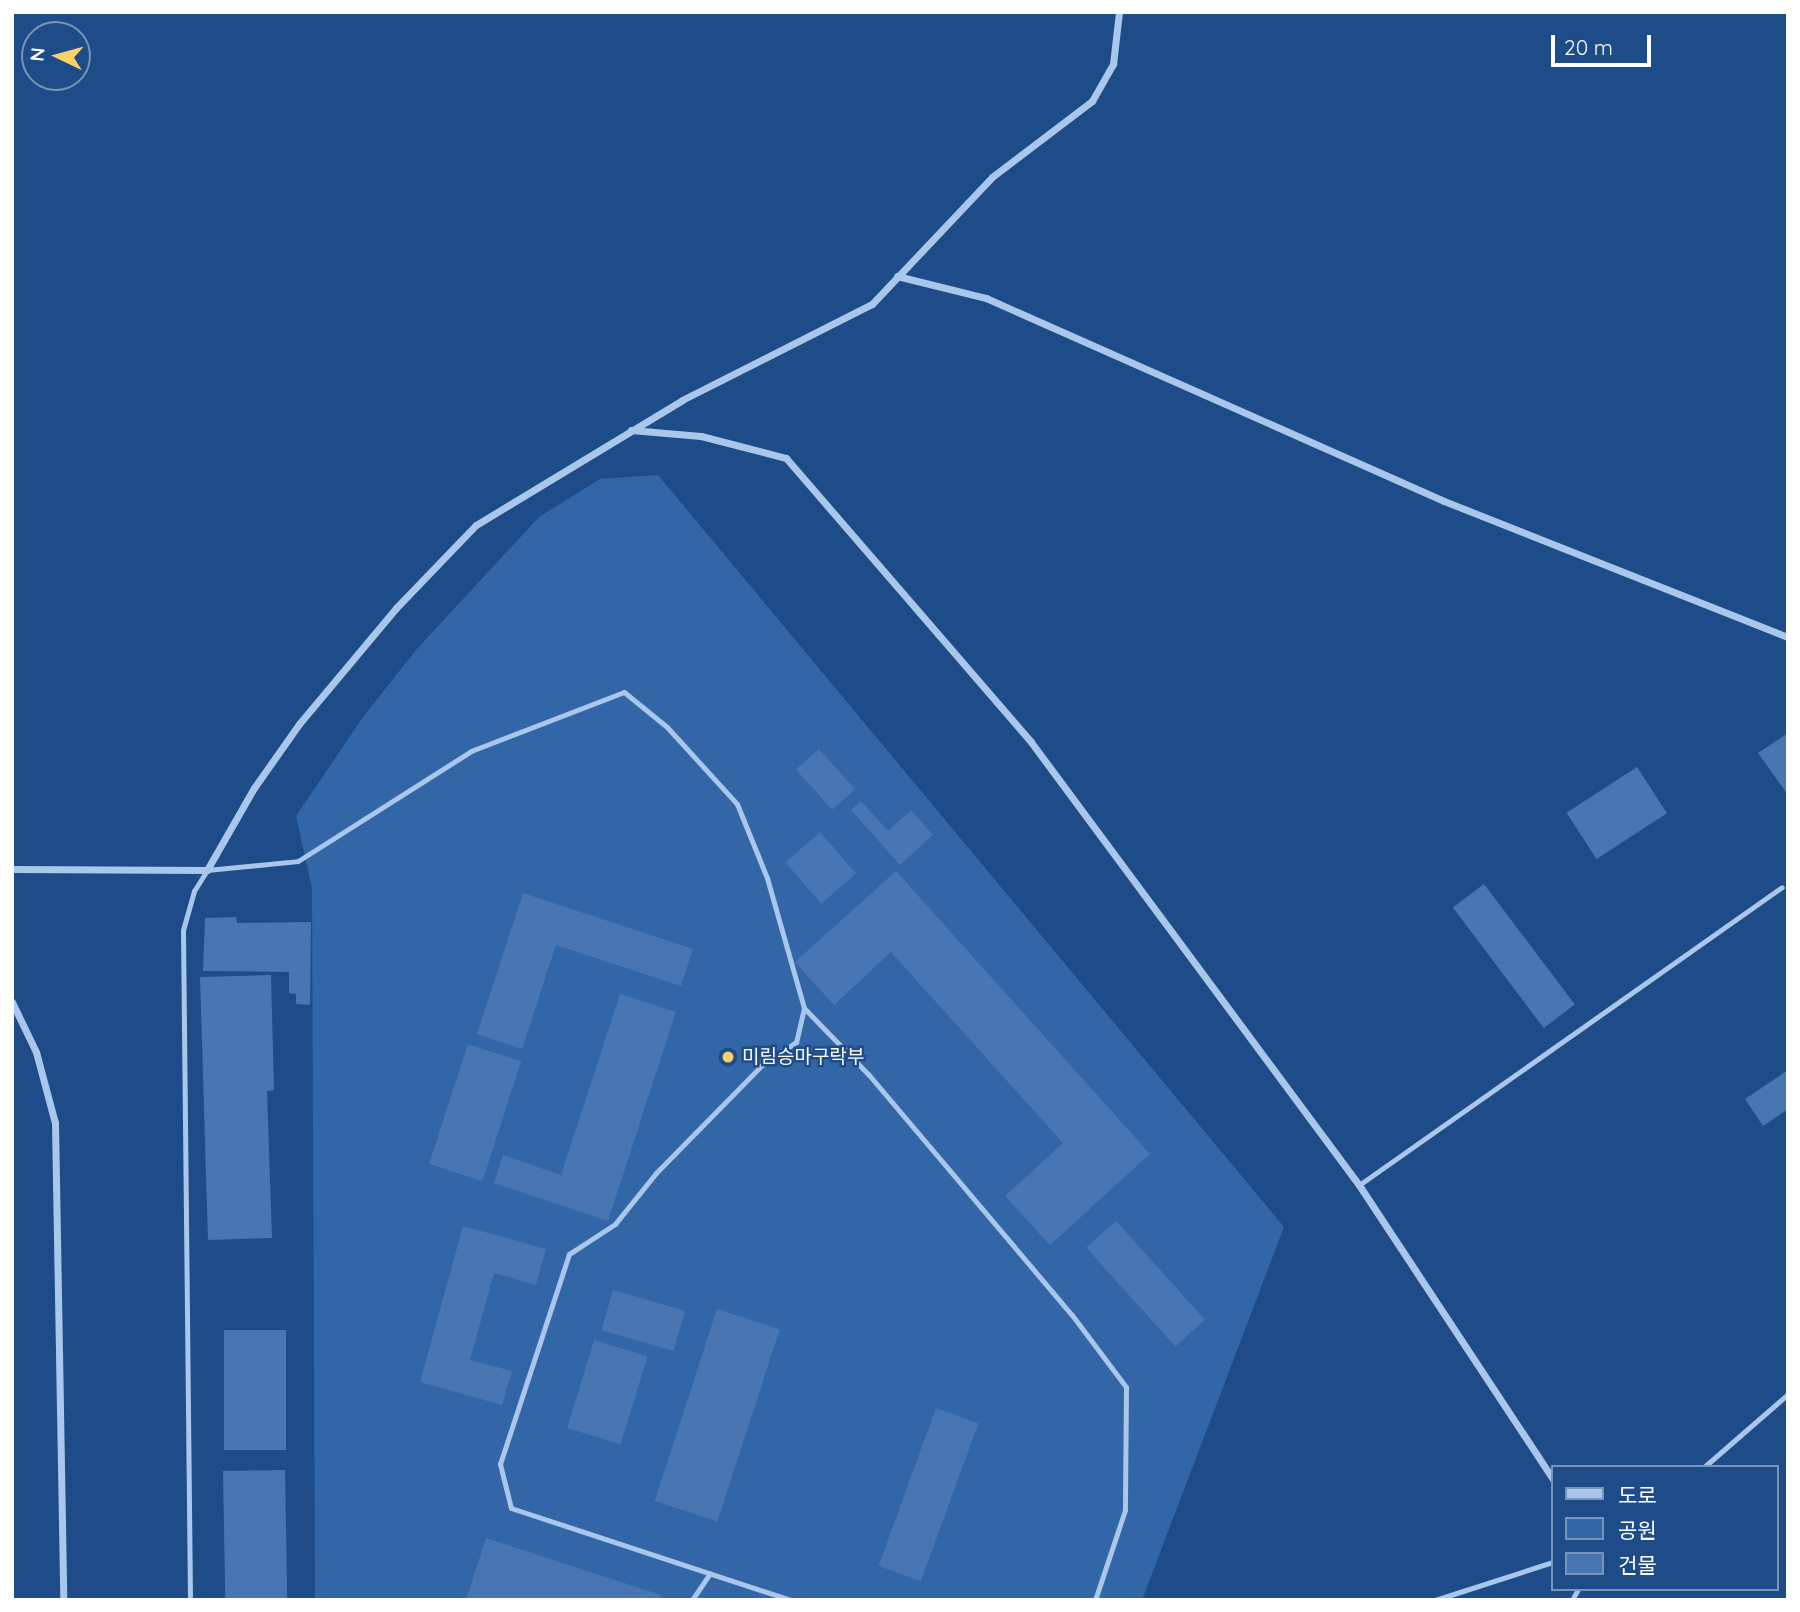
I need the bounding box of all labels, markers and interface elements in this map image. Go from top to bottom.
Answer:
north arrow [21,21,91,91]
scale bar [1555,21,1655,65]
text: 20 m [1564,34,1613,60]
text: N [25,46,50,62]
place label: 미림승마구락부 [742,1046,864,1068]
marker: 미림승마구락부 [720,1049,736,1065]
legend [1552,1465,1779,1591]
text: 도로 [1618,1482,1657,1508]
text: 공원 [1618,1517,1657,1543]
text: 건물 [1618,1552,1657,1578]

